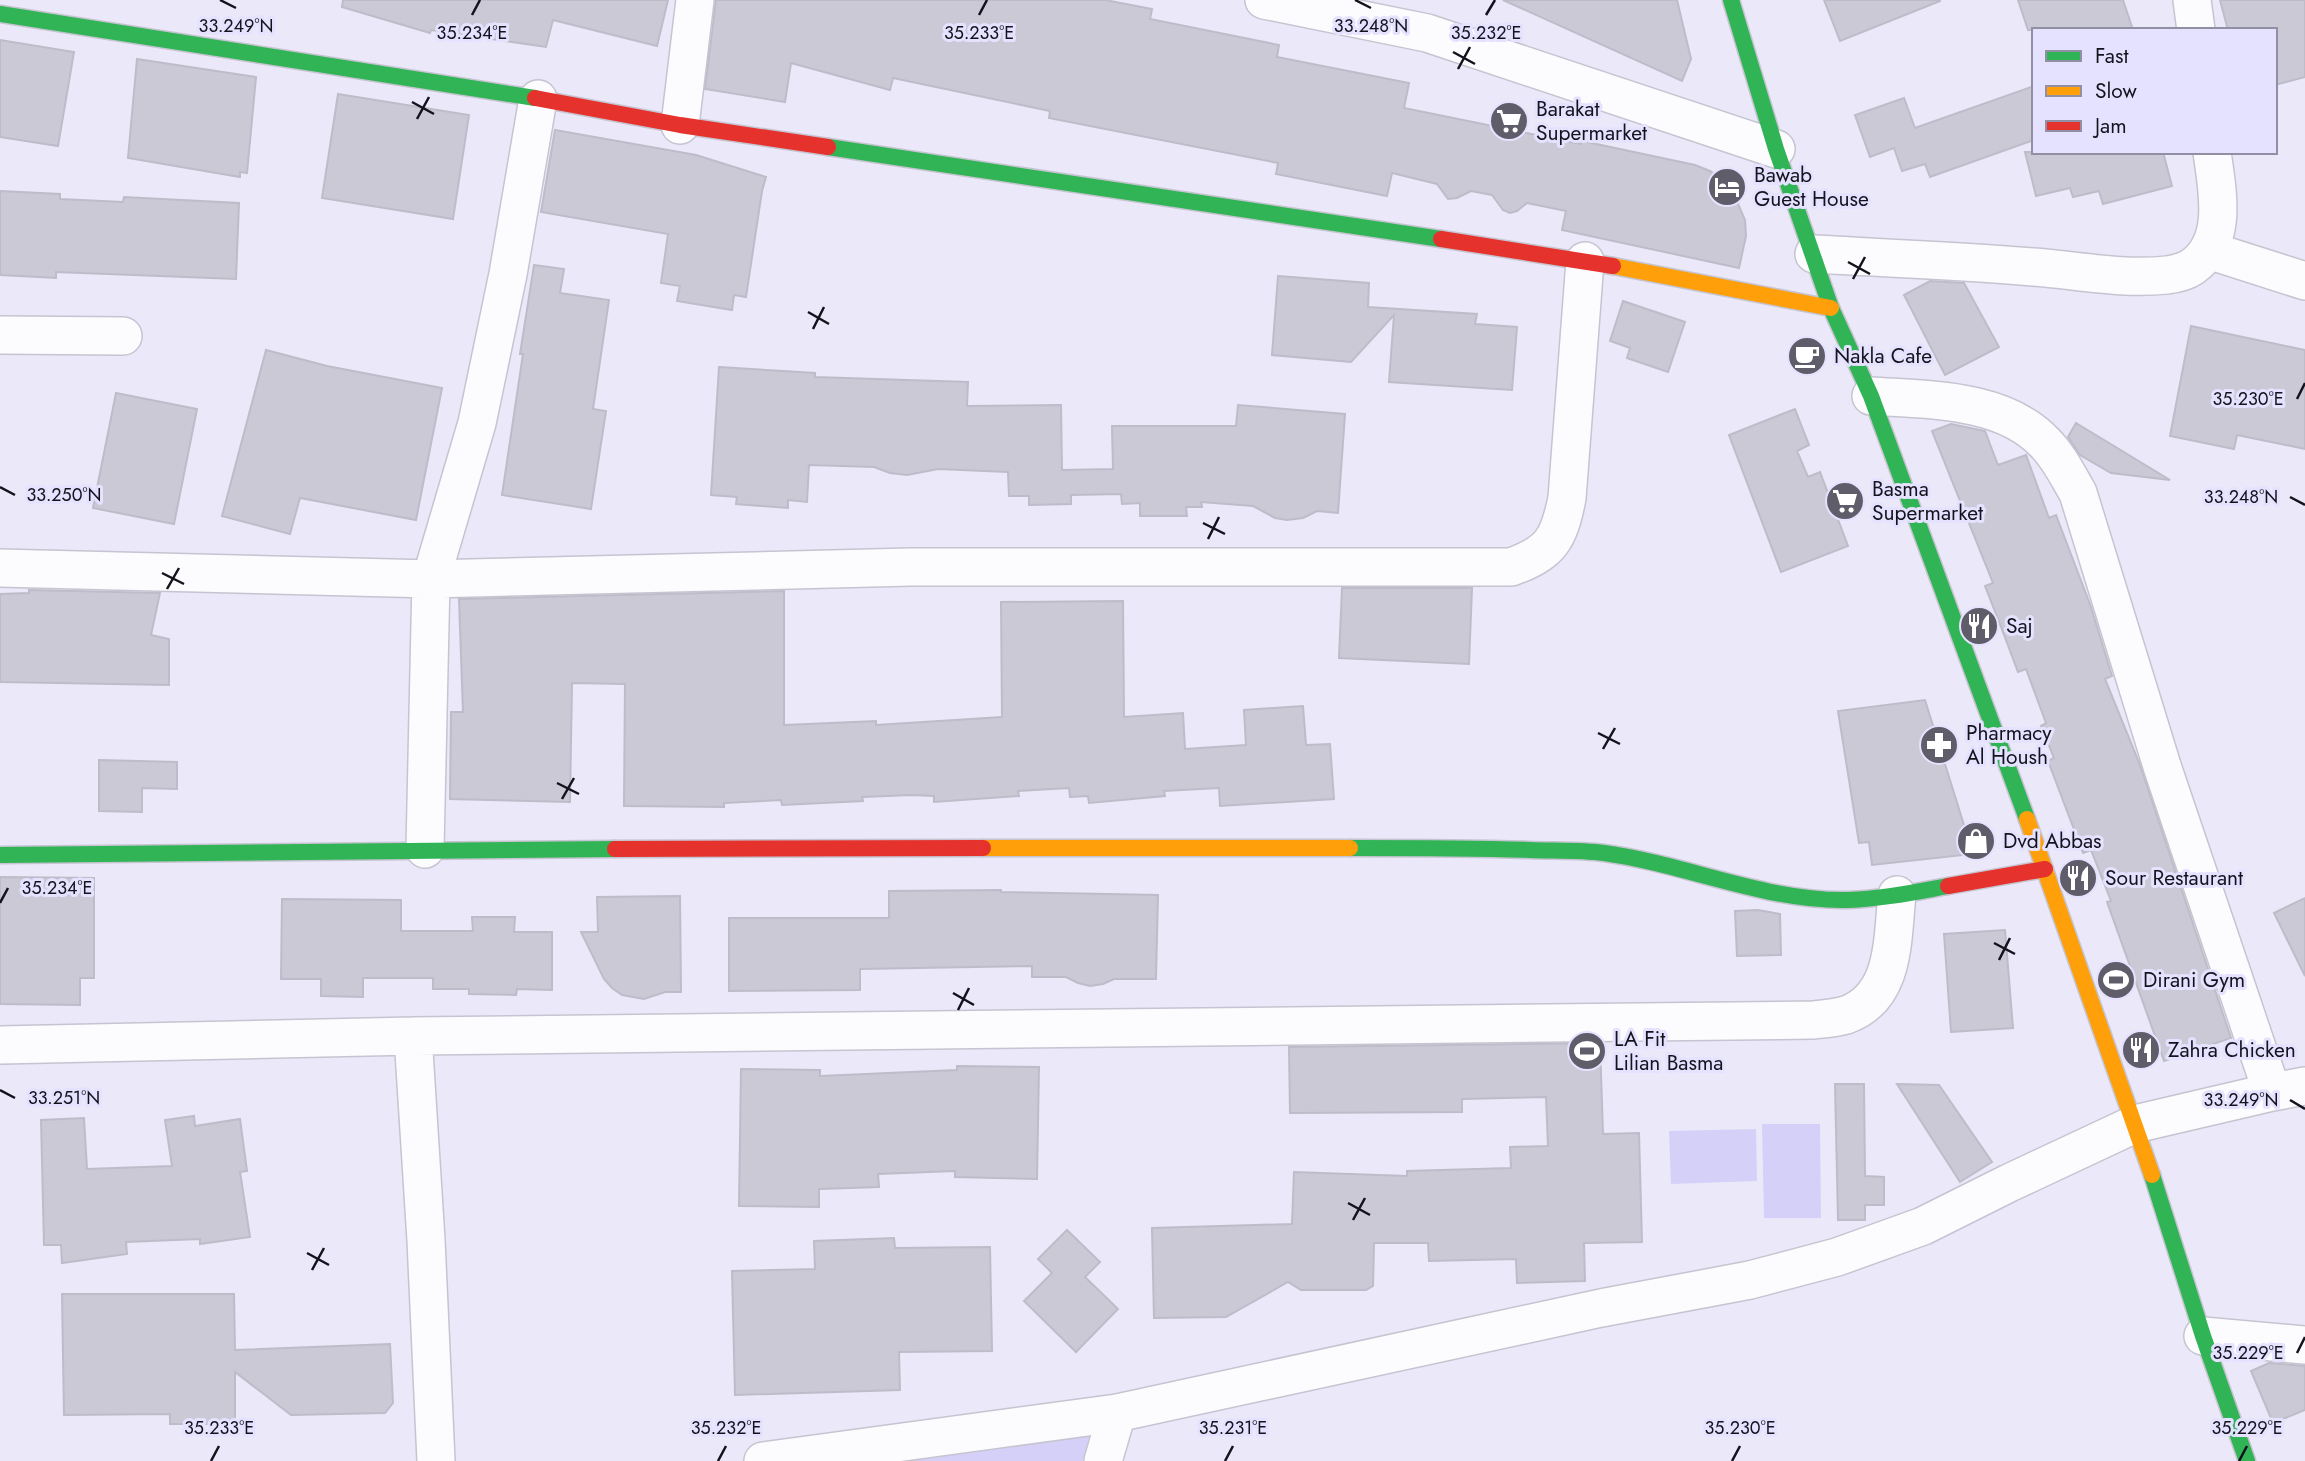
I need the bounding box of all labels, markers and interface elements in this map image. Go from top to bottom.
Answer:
text: 33.249°N [199,13,273,39]
text: 33.248°N [1334,13,1408,39]
text: 35.234°E [437,20,507,46]
text: 35.233°E [944,20,1014,46]
text: 35.232°E [1451,20,1521,46]
legend [2032,28,2277,154]
text: Fast [2095,41,2128,71]
text: Slow [2095,76,2137,106]
place label: Barakat Supermarket [1536,94,1647,148]
supermarket icon: Barakat Supermarket [1488,100,1530,142]
text: Jam [2092,111,2127,141]
place label: Bawab Guest House [1754,160,1869,214]
hotel icon: Bawab Guest House [1706,166,1748,208]
cafe icon: Nakla Cafe [1786,335,1828,377]
place label: Nakla Cafe [1834,341,1932,371]
text: 35.230°E [2212,386,2284,412]
place label: Basma Supermarket [1872,474,1983,528]
supermarket icon: Basma Supermarket [1824,480,1866,522]
text: 33.250°N [27,482,101,508]
text: 33.248°N [2204,484,2278,510]
restaurant icon: Saj [1958,605,2000,647]
place label: Saj [2006,611,2033,641]
place label: Pharmacy Al Housh [1966,718,2052,772]
pharmacy icon: Pharmacy Al Housh [1918,724,1960,766]
shop icon: Dvd Abbas [1955,820,1997,862]
place label: Dvd Abbas [2003,826,2101,856]
restaurant icon: Sour Restaurant [2057,857,2099,899]
place label: Sour Restaurant [2105,863,2243,893]
text: 35.234°E [22,875,92,901]
sports icon: Dirani Gym [2095,959,2137,1001]
place label: Dirani Gym [2143,965,2245,995]
place label: LA Fit Lilian Basma [1614,1024,1723,1078]
restaurant icon: Zahra Chicken [2120,1029,2162,1071]
sports icon: LA Fit Lilian Basma [1566,1030,1608,1072]
place label: Zahra Chicken [2168,1035,2296,1065]
text: 33.251°N [28,1085,100,1111]
text: 33.249°N [2204,1087,2278,1113]
text: 35.229°E [2212,1340,2284,1366]
text: 35.233°E [184,1415,254,1441]
text: 35.232°E [691,1415,761,1441]
text: 35.231°E [1199,1415,1267,1441]
text: 35.230°E [1704,1415,1776,1441]
text: 35.229°E [2211,1415,2283,1441]

